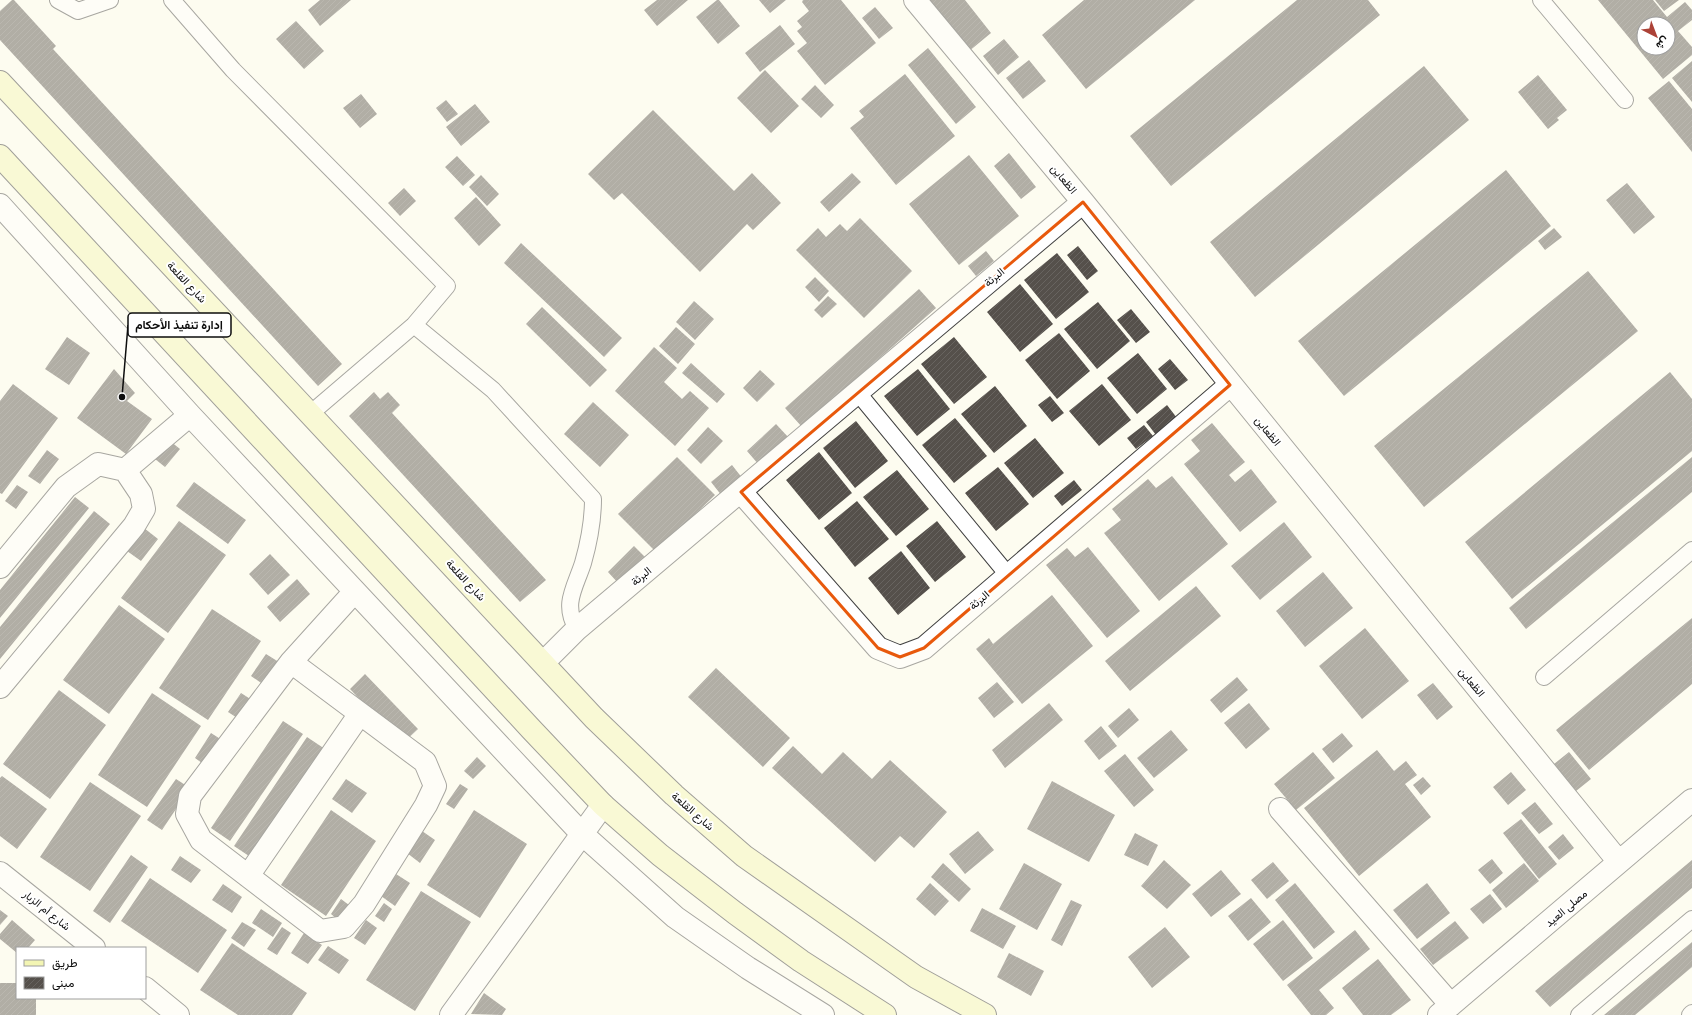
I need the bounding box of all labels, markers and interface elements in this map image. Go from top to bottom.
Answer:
north arrow [1636,16,1676,56]
text: ش [1651,32,1672,53]
street label: الظعاين [1045,161,1080,198]
street label: شارع القلعة [162,258,210,308]
street label: البرثة [981,264,1009,292]
callout: إدارة تنفيذ الأحكام [128,313,231,337]
text: إدارة تنفيذ الأحكام [135,317,223,335]
street label: الظعاين [1250,413,1284,451]
street label: شارع القلعة [441,556,489,606]
street label: البرثة [628,563,656,591]
street label: البرثة [966,587,994,615]
street label: الظعاين [1454,664,1488,702]
street label: شارع القلعة [667,789,717,836]
street label: شارع أم الزبار [18,886,74,936]
street label: مصلى العيد [1542,886,1592,932]
legend [16,947,146,999]
text: طريق [52,955,78,973]
text: مبنى [52,975,74,993]

